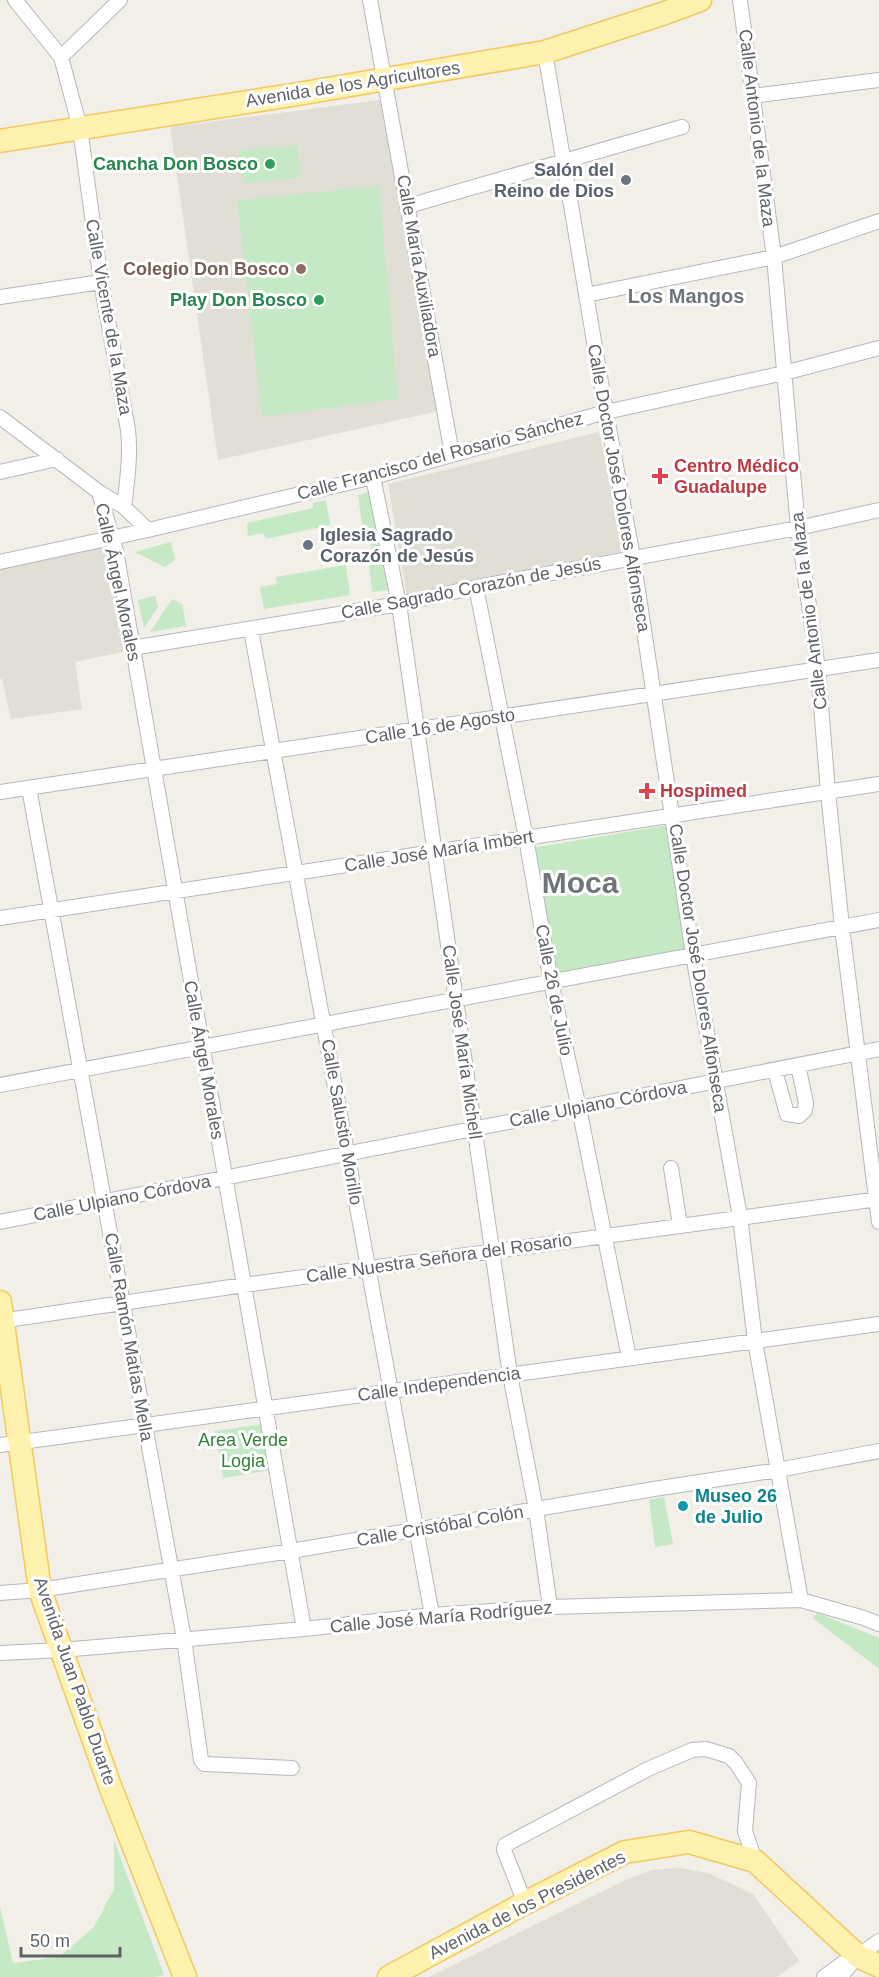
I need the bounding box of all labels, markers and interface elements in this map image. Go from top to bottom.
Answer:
street label: Calle Antonio de la Maza [735,28,779,229]
street label: Avenida de los Agricultores [244,57,462,111]
place label: Cancha Don Bosco [93,154,258,174]
marker: Cancha Don Bosco [263,157,277,171]
place label: Salón del Reino de Dios [494,160,614,201]
street label: Calle María Auxiliadora [393,173,445,360]
marker: Salón del Reino de Dios [619,173,633,187]
street label: Calle Vicente de la Maza [82,217,136,418]
place label: Colegio Don Bosco [123,259,289,279]
marker: Colegio Don Bosco [294,262,308,276]
district label: Los Mangos [628,285,744,307]
place label: Play Don Bosco [170,290,307,310]
marker: Play Don Bosco [312,293,326,307]
street label: Calle Doctor José Dolores Alfonseca [584,342,654,635]
street label: Calle Francisco del Rosario Sánchez [295,408,585,504]
place label: Centro Médico Guadalupe [674,456,799,497]
marker: Centro Médico Guadalupe [651,467,669,485]
street label: Calle Ángel Morales [91,501,145,663]
street label: Calle Antonio de la Maza [787,510,831,711]
place label: Iglesia Sagrado Corazón de Jesús [320,525,474,566]
marker: Iglesia Sagrado Corazón de Jesús [301,538,315,552]
street label: Calle Sagrado Corazón de Jesús [339,553,603,623]
street label: Calle 16 de Agosto [364,704,516,748]
place label: Hospimed [660,781,747,801]
marker: Hospimed [638,782,656,800]
street label: Calle Doctor José Dolores Alfonseca [665,822,731,1115]
street label: Calle José María Imbert [343,826,535,876]
district label: Moca [542,866,619,899]
street label: Calle 26 de Julio [531,923,577,1057]
street label: Calle José María Michell [438,944,486,1140]
street label: Calle Ángel Morales [180,979,228,1141]
street label: Calle Salustio Morillo [318,1038,366,1206]
street label: Calle Ulpiano Córdova [508,1077,689,1131]
street label: Calle Ulpiano Córdova [32,1171,213,1225]
street label: Calle Nuestra Señora del Rosario [305,1229,573,1287]
street label: Calle Ramón Matías Mella [101,1231,157,1444]
street label: Calle Independencia [356,1363,523,1405]
park label: Area Verde Logia [198,1430,288,1471]
place label: Museo 26 de Julio [695,1486,777,1527]
marker: Museo 26 de Julio [676,1499,690,1513]
street label: Calle Cristóbal Colón [355,1501,525,1551]
street label: Avenida Juan Pablo Duarte [30,1574,120,1788]
street label: Calle José María Rodríguez [329,1597,553,1637]
street label: Avenida de los Presidentes [425,1847,629,1963]
scale bar [21,1920,120,1958]
text: 50 m [30,1931,70,1951]

